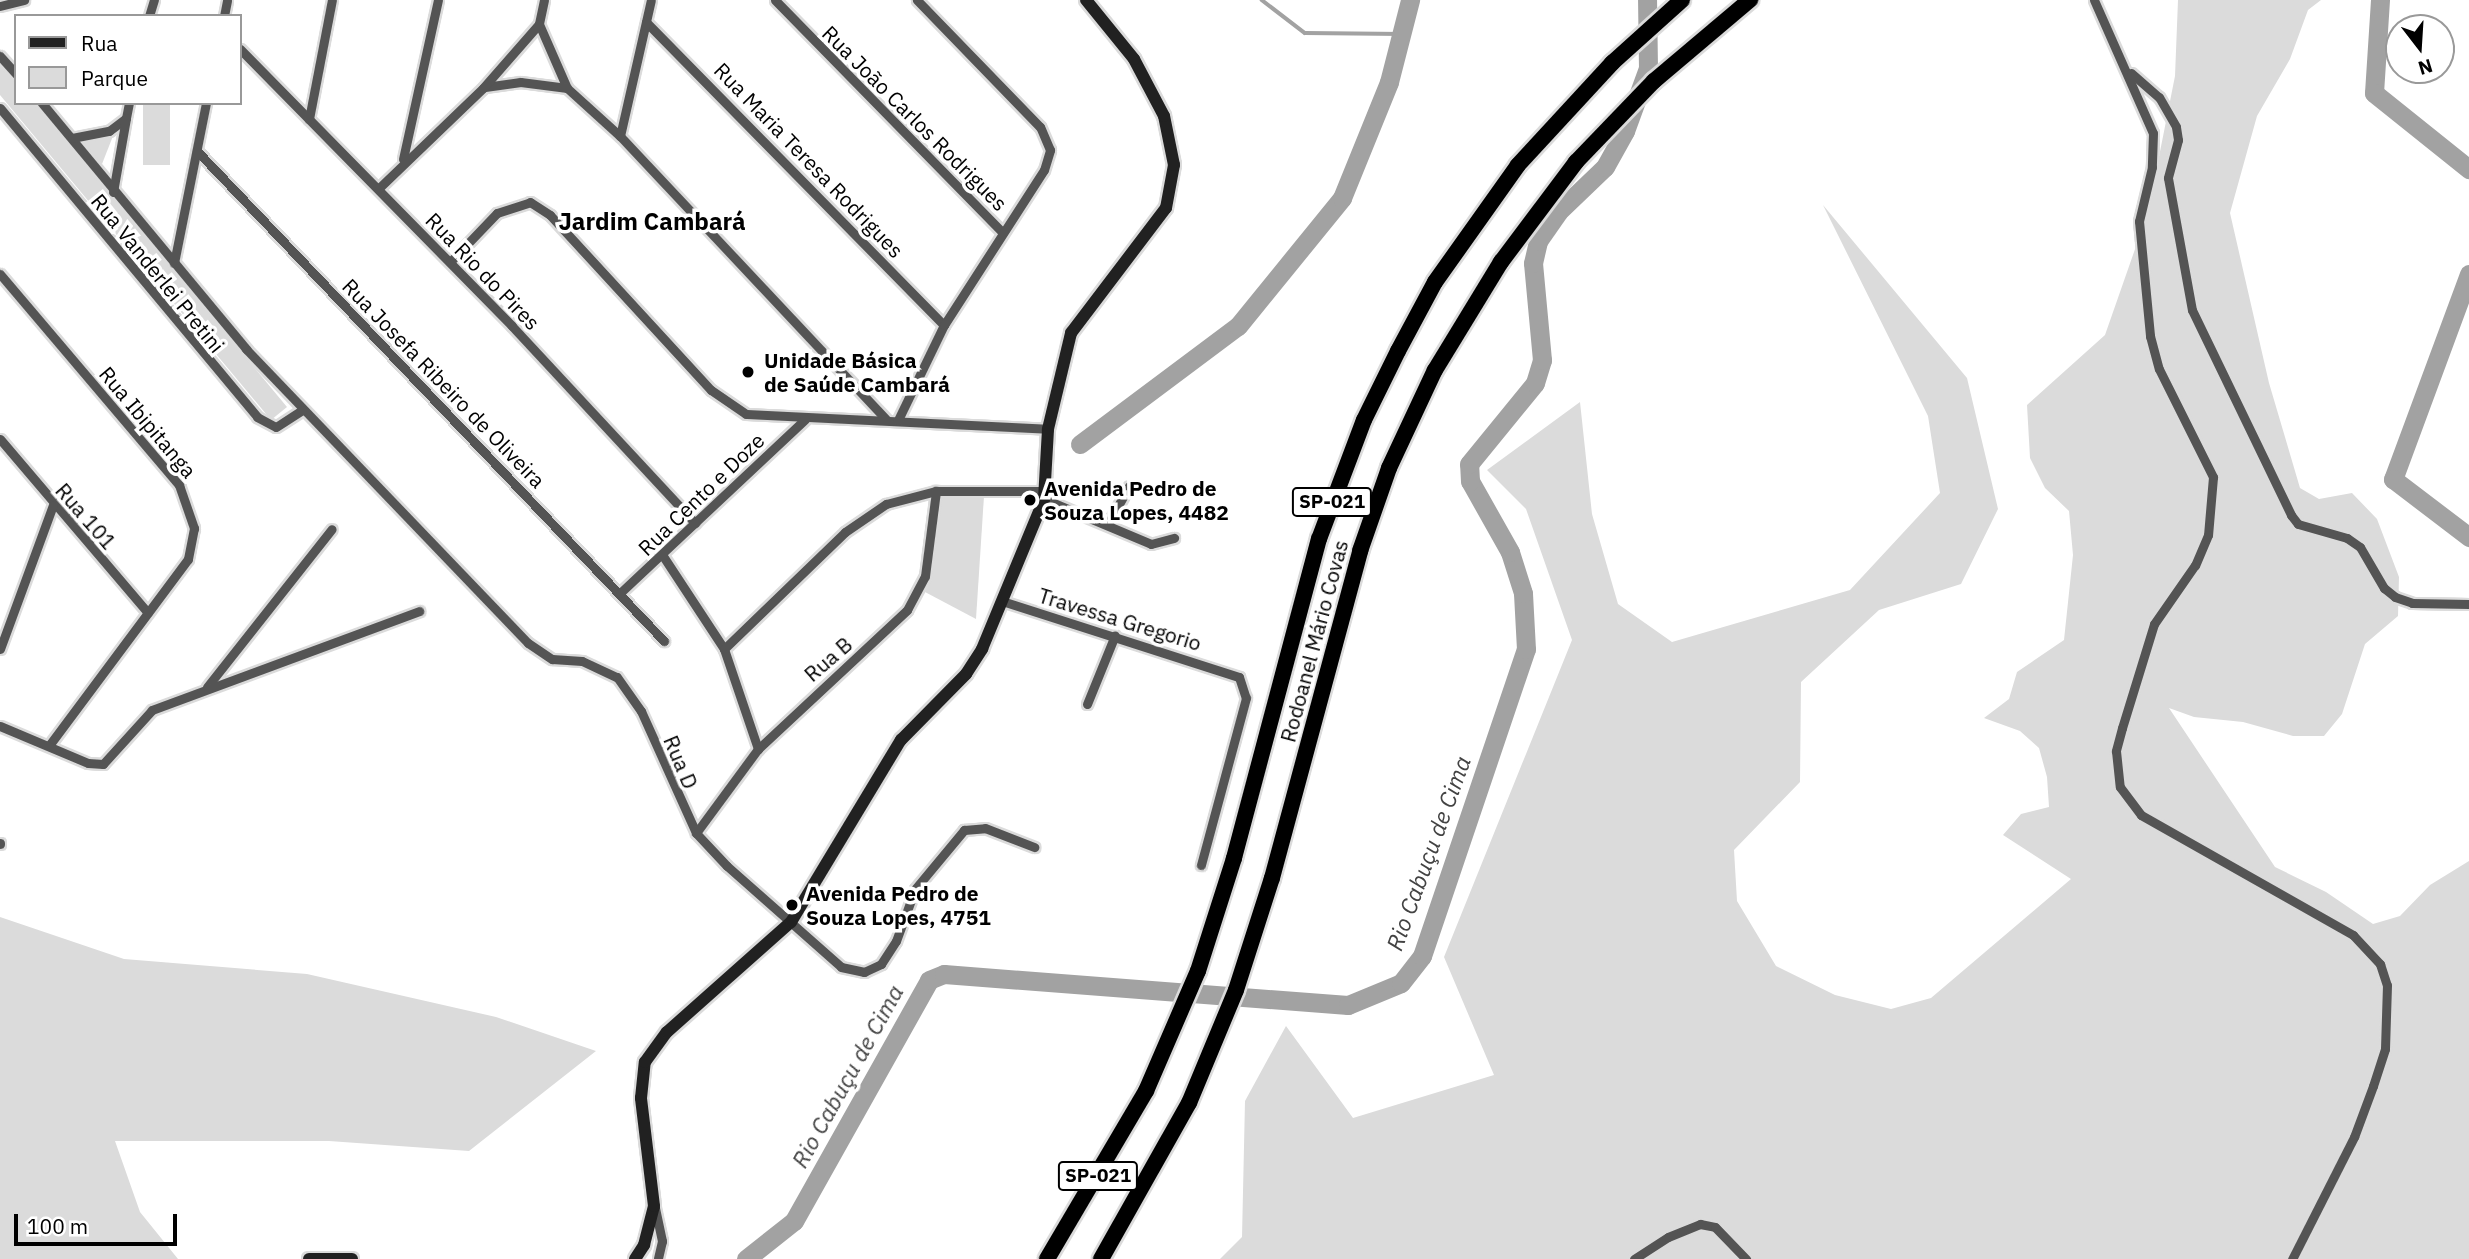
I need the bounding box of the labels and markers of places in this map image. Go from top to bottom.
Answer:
place label: Unidade Básica de Saúde Cambará [764,347,950,397]
marker: Unidade Básica de Saúde Cambará [738,362,758,382]
place label: Avenida Pedro de Souza Lopes, 4482 [1044,475,1229,525]
marker: Avenida Pedro de Souza Lopes, 4482 [1022,492,1038,508]
place label: Avenida Pedro de Souza Lopes, 4751 [806,880,991,930]
marker: Avenida Pedro de Souza Lopes, 4751 [784,897,800,913]

